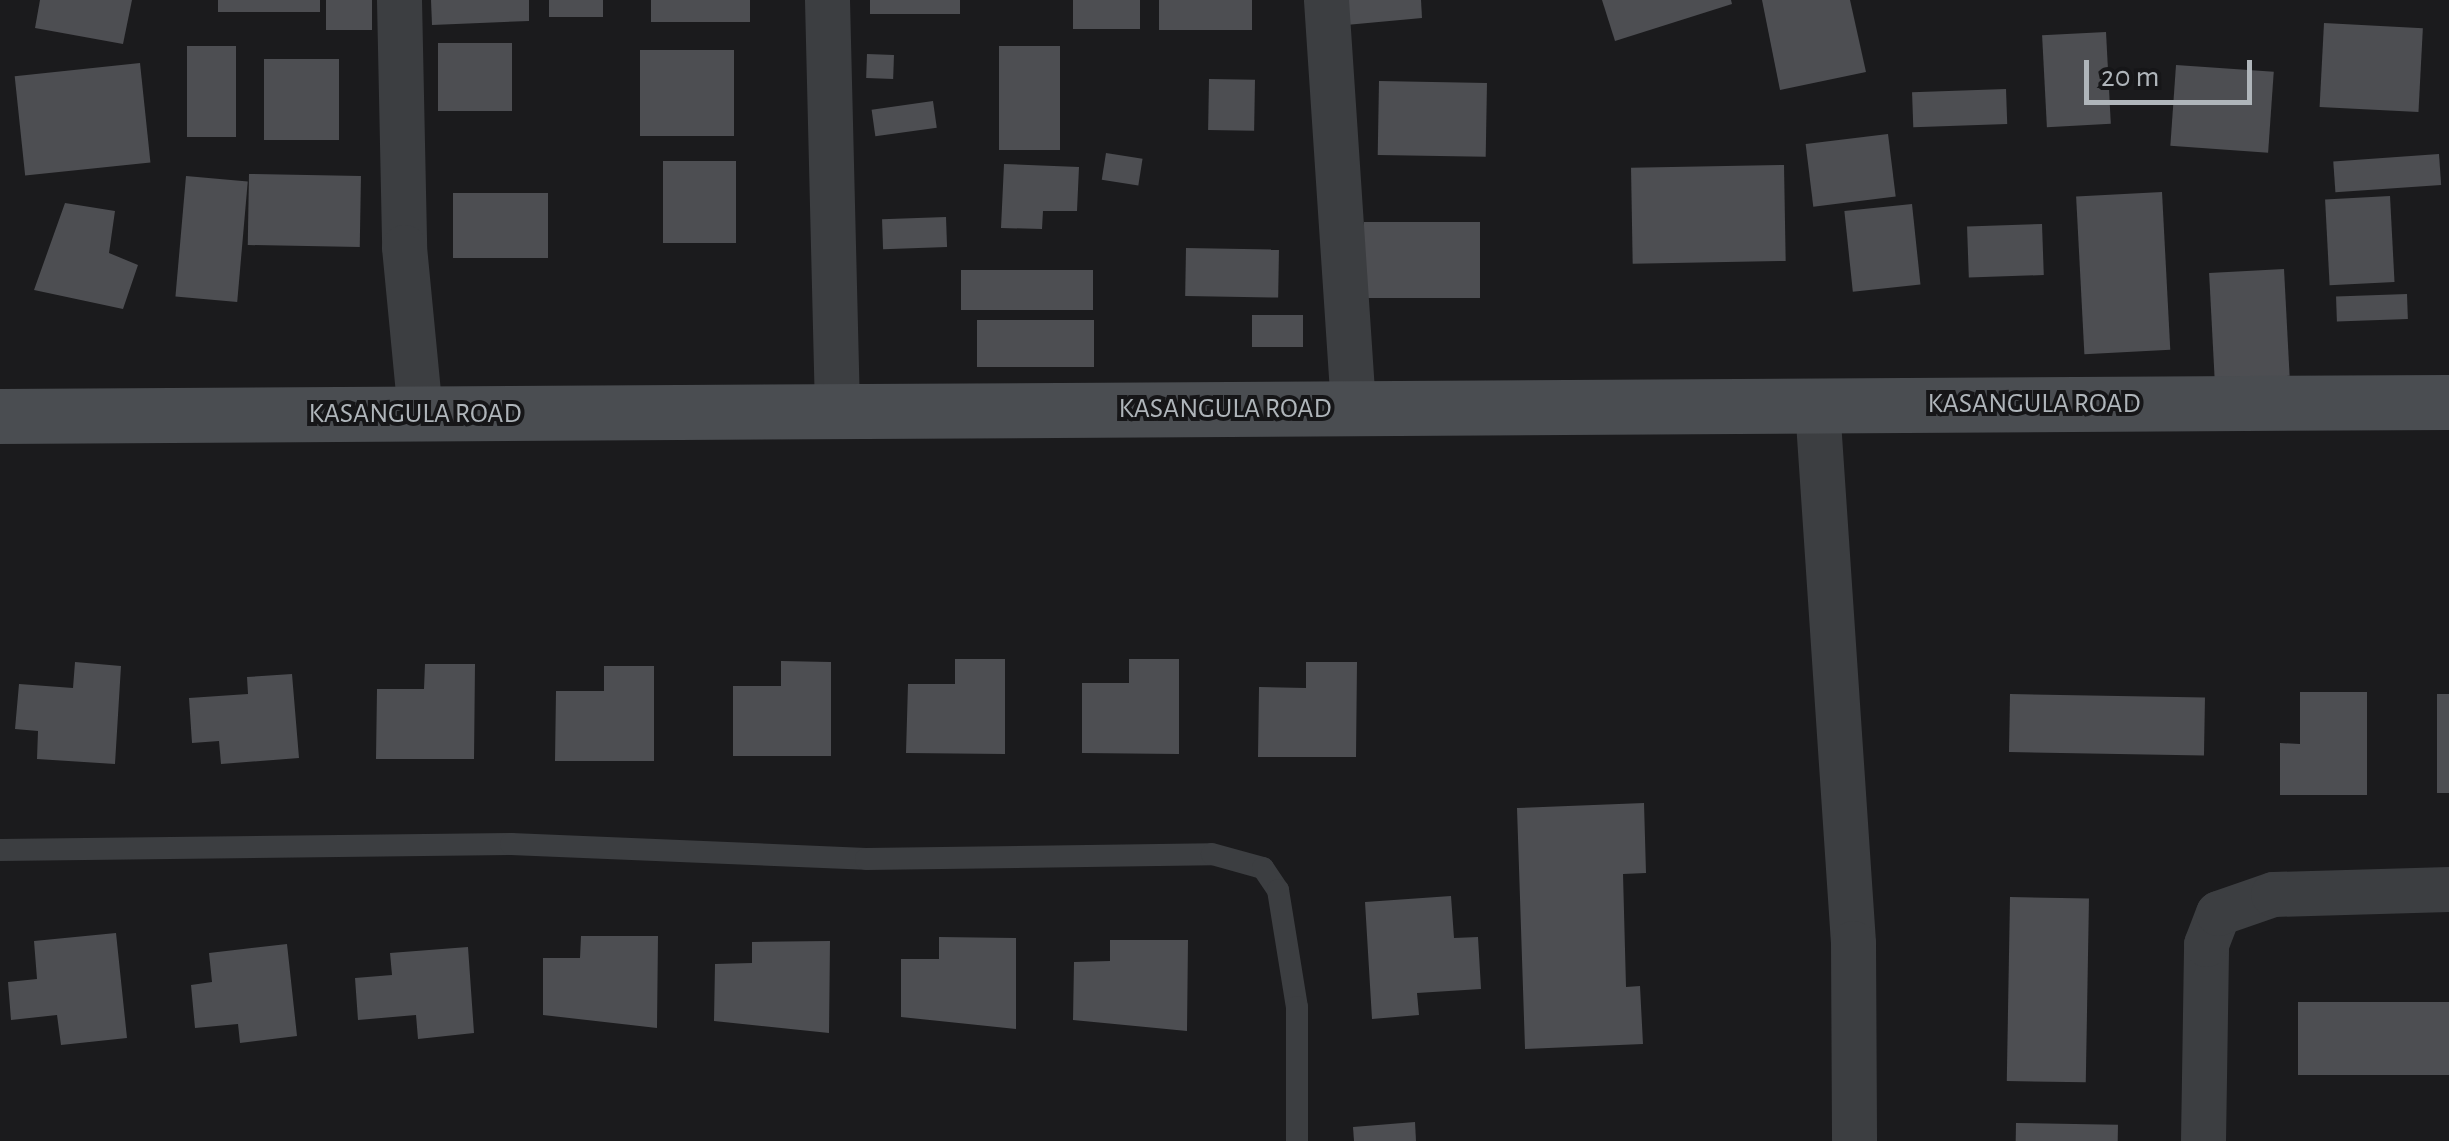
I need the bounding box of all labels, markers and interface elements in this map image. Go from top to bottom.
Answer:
scale bar [2089,40,2256,102]
text: 20 m [2101,62,2159,92]
street label: KASANGULA ROAD [1927,387,2141,421]
street label: KASANGULA ROAD [1118,392,1332,426]
street label: KASANGULA ROAD [308,397,522,431]

